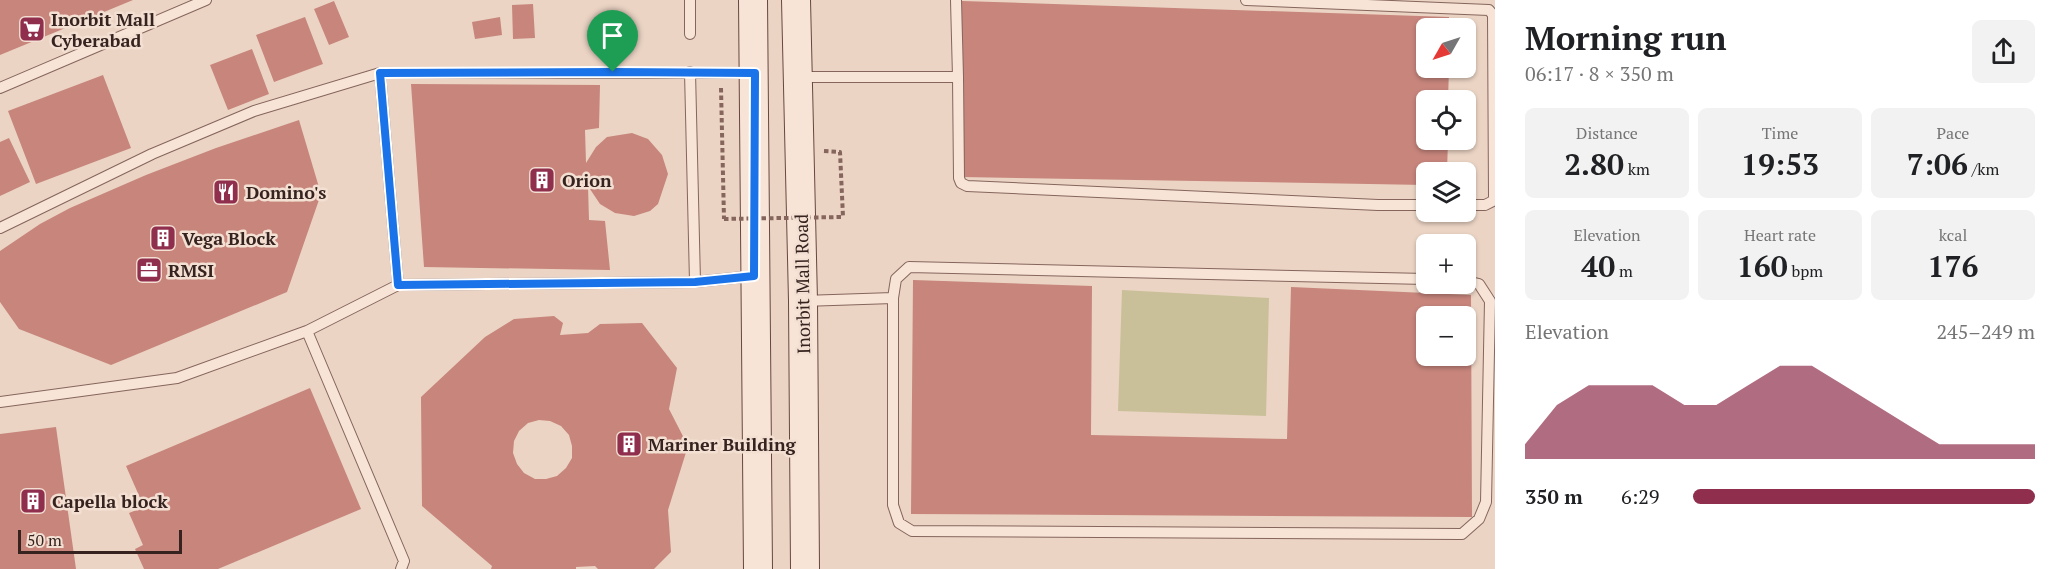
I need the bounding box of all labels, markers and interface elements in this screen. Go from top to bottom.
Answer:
place label: Inorbit Mall Cyberabad [51,7,155,52]
pin [587,10,638,72]
supermarket icon: Inorbit Mall Cyberabad [17,14,47,44]
text: Morning run [1525,16,1727,59]
north arrow [1416,18,1476,78]
map controls [1416,18,1476,366]
icon: arrive [596,19,629,52]
button: share [1972,20,2035,83]
text: 06:17 · 8 × 350 m [1525,60,1674,87]
button: locate [1416,90,1476,150]
text: Distance [1576,122,1638,144]
text: Time [1762,122,1798,144]
text: Pace [1937,122,1969,144]
text: 2.80 [1564,144,1624,184]
text: 19:53 [1741,144,1819,184]
text: 7:06 [1907,144,1968,184]
text: km [1624,158,1650,180]
text: /km [1968,158,1999,180]
button: layers [1416,162,1476,222]
building icon: Orion [527,165,557,195]
place label: Orion [562,168,612,192]
restaurant icon: Domino's [211,177,241,207]
place label: Domino's [246,180,326,204]
street label: Inorbit Mall Road [789,214,815,354]
building icon: Vega Block [148,223,178,253]
text: Elevation [1573,224,1641,246]
text: Heart rate [1744,224,1816,246]
text: kcal [1939,224,1967,246]
place label: Vega Block [182,226,276,250]
button: + [1416,234,1476,294]
text: 40 [1581,246,1615,286]
text: 160 [1737,246,1788,286]
text: 176 [1928,246,1978,286]
office icon: RMSI [134,255,164,285]
place label: RMSI [168,258,214,282]
text: m [1615,260,1633,282]
text: bpm [1788,260,1823,282]
button: − [1416,306,1476,366]
text: Elevation [1525,318,1609,345]
text: 245–249 m [1936,318,2035,345]
building icon: Mariner Building [614,429,644,459]
place label: Mariner Building [648,432,797,456]
text: 350 m [1525,483,1583,510]
text: 6:29 [1621,483,1660,510]
building icon: Capella block [18,486,48,516]
place label: Capella block [52,489,168,513]
scale bar [18,527,182,554]
text: 50 m [27,529,62,551]

